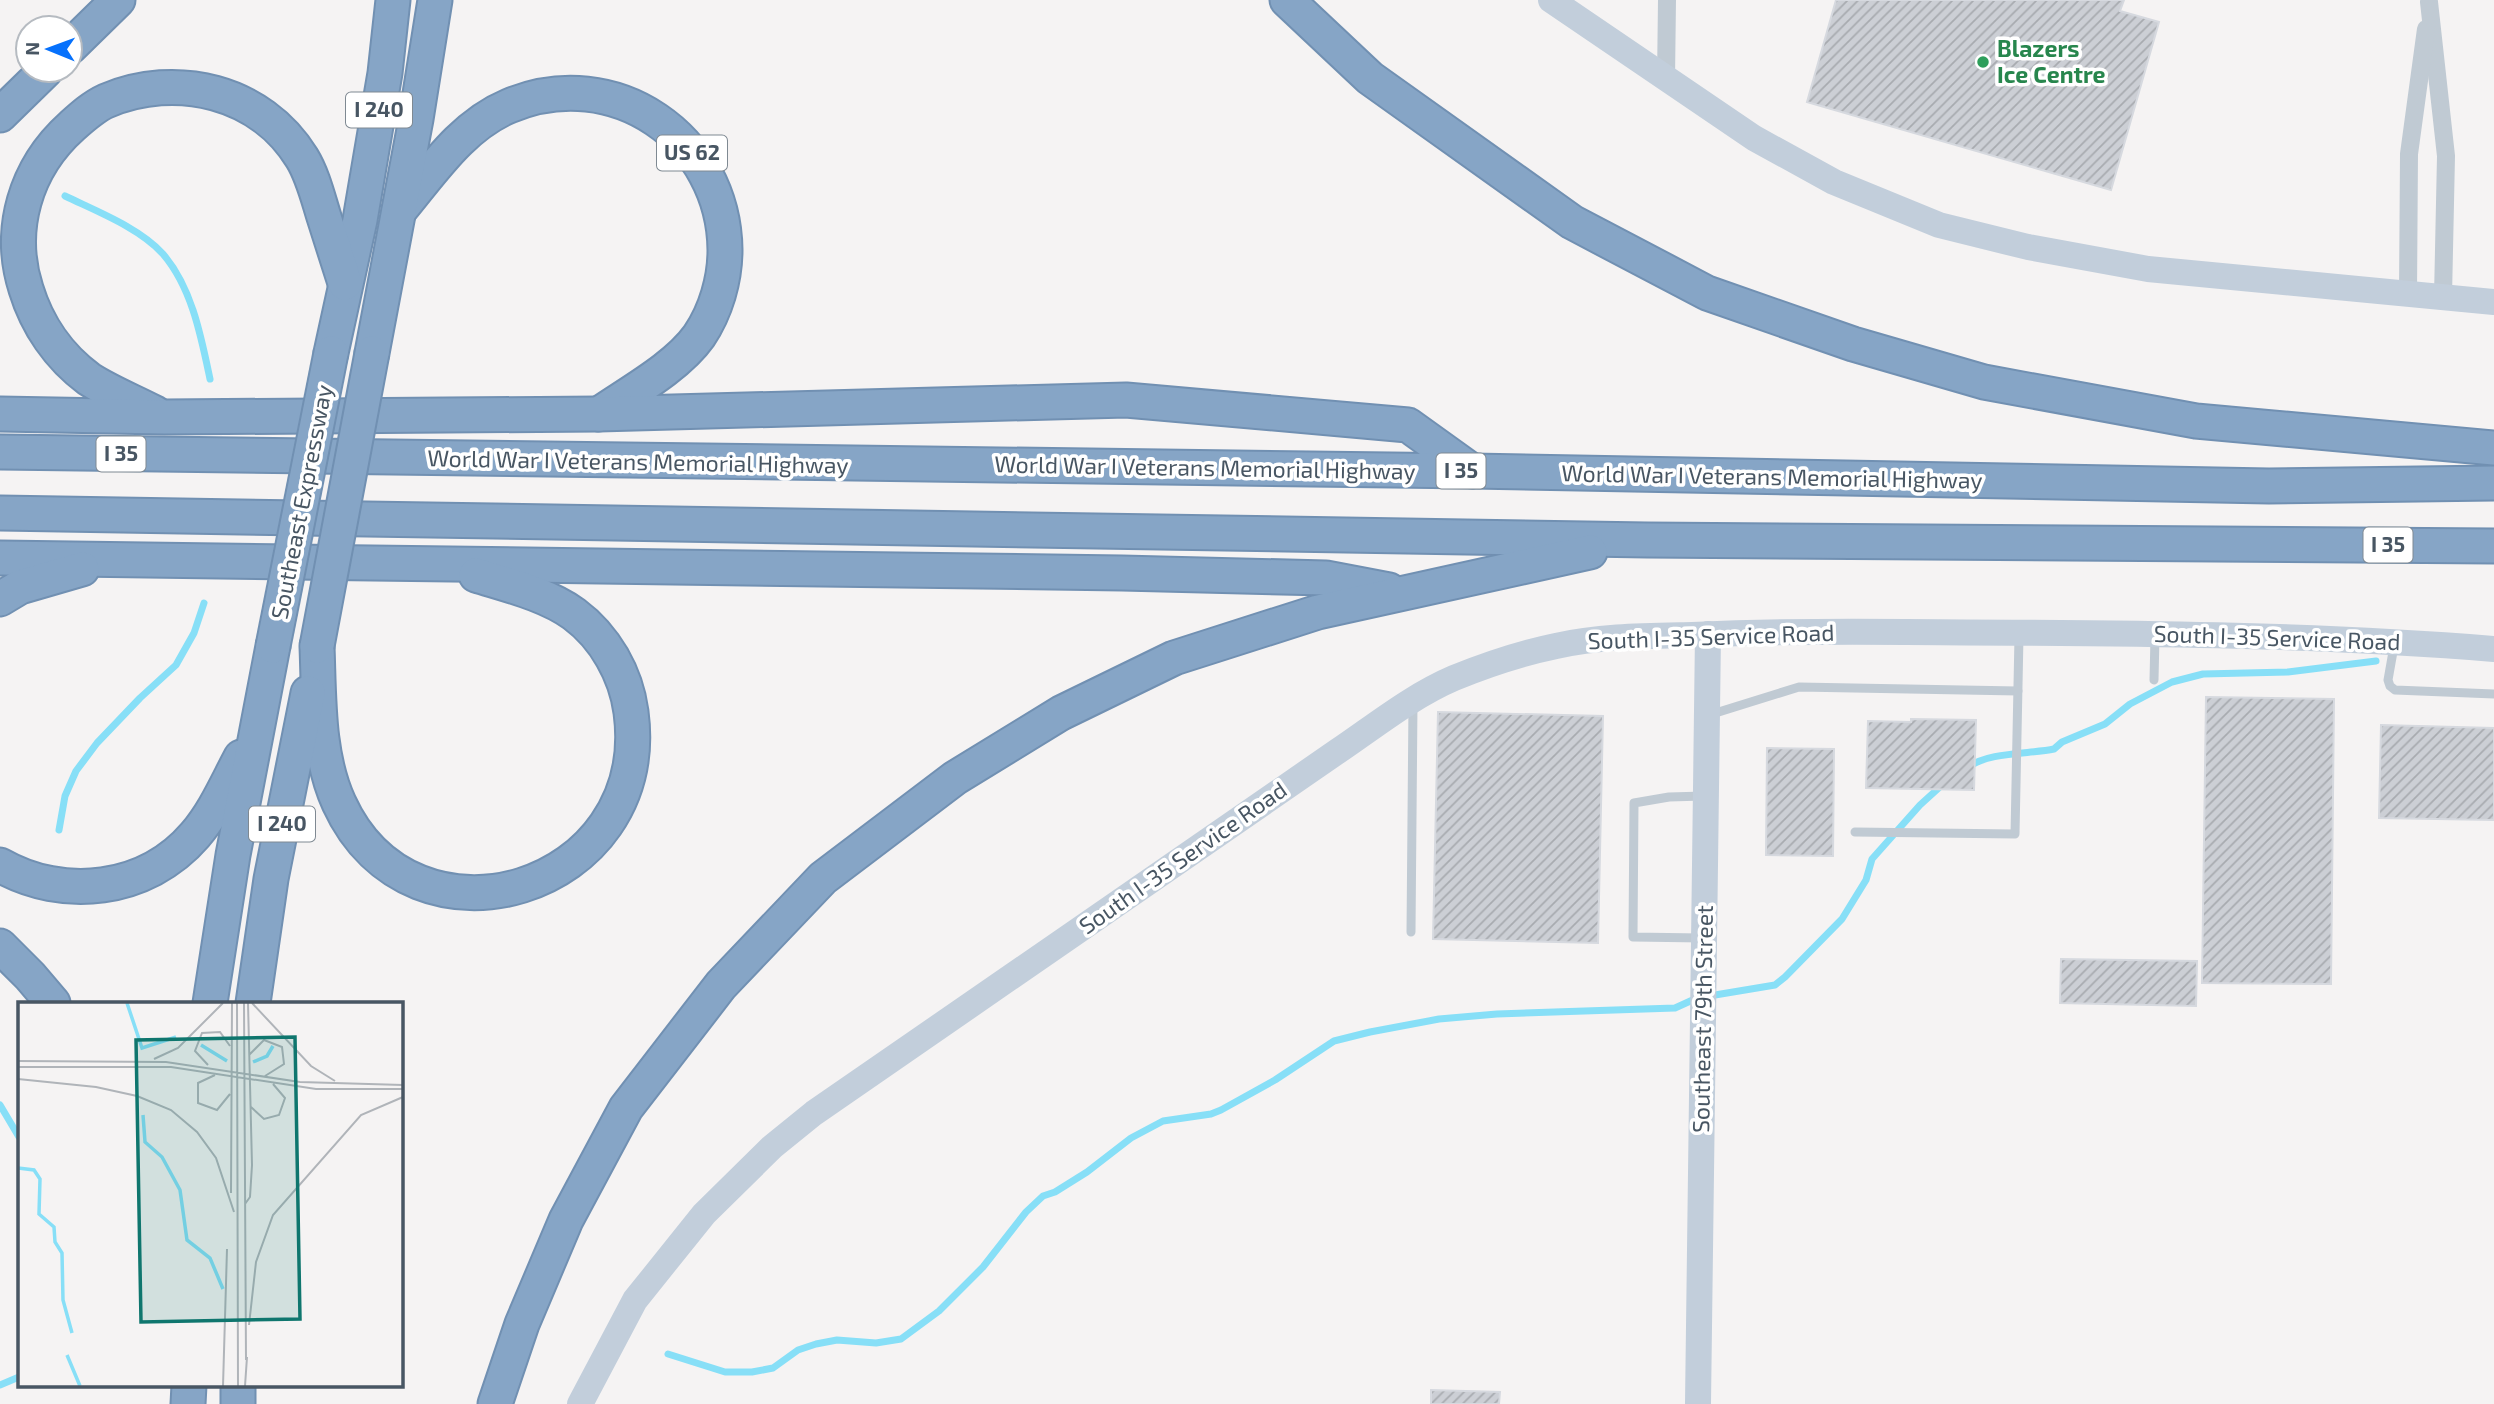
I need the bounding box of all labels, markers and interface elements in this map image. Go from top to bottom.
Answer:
north arrow [14,14,84,84]
place label: Blazers Ice Centre [1997,34,2106,88]
text: N [20,42,43,56]
marker: Blazers Ice Centre [1975,54,1991,70]
road number: I 240 [346,92,412,128]
road number: US 62 [657,136,727,170]
street label: Southeast Expressway [265,382,338,622]
road number: I 35 [96,436,146,472]
street label: World War I Veterans Memorial Highway [427,443,849,479]
street label: World War I Veterans Memorial Highway [994,449,1416,485]
road number: I 35 [1436,454,1486,489]
street label: World War I Veterans Memorial Highway [1561,458,1983,494]
road number: I 35 [2364,528,2412,562]
street label: South I-35 Service Road [1587,618,1835,654]
street label: South I-35 Service Road [2153,619,2401,655]
street label: South I-35 Service Road [1073,775,1292,939]
road number: I 240 [249,806,315,842]
street label: Southeast 79th Street [1686,905,1718,1133]
inset map [18,1002,402,1386]

